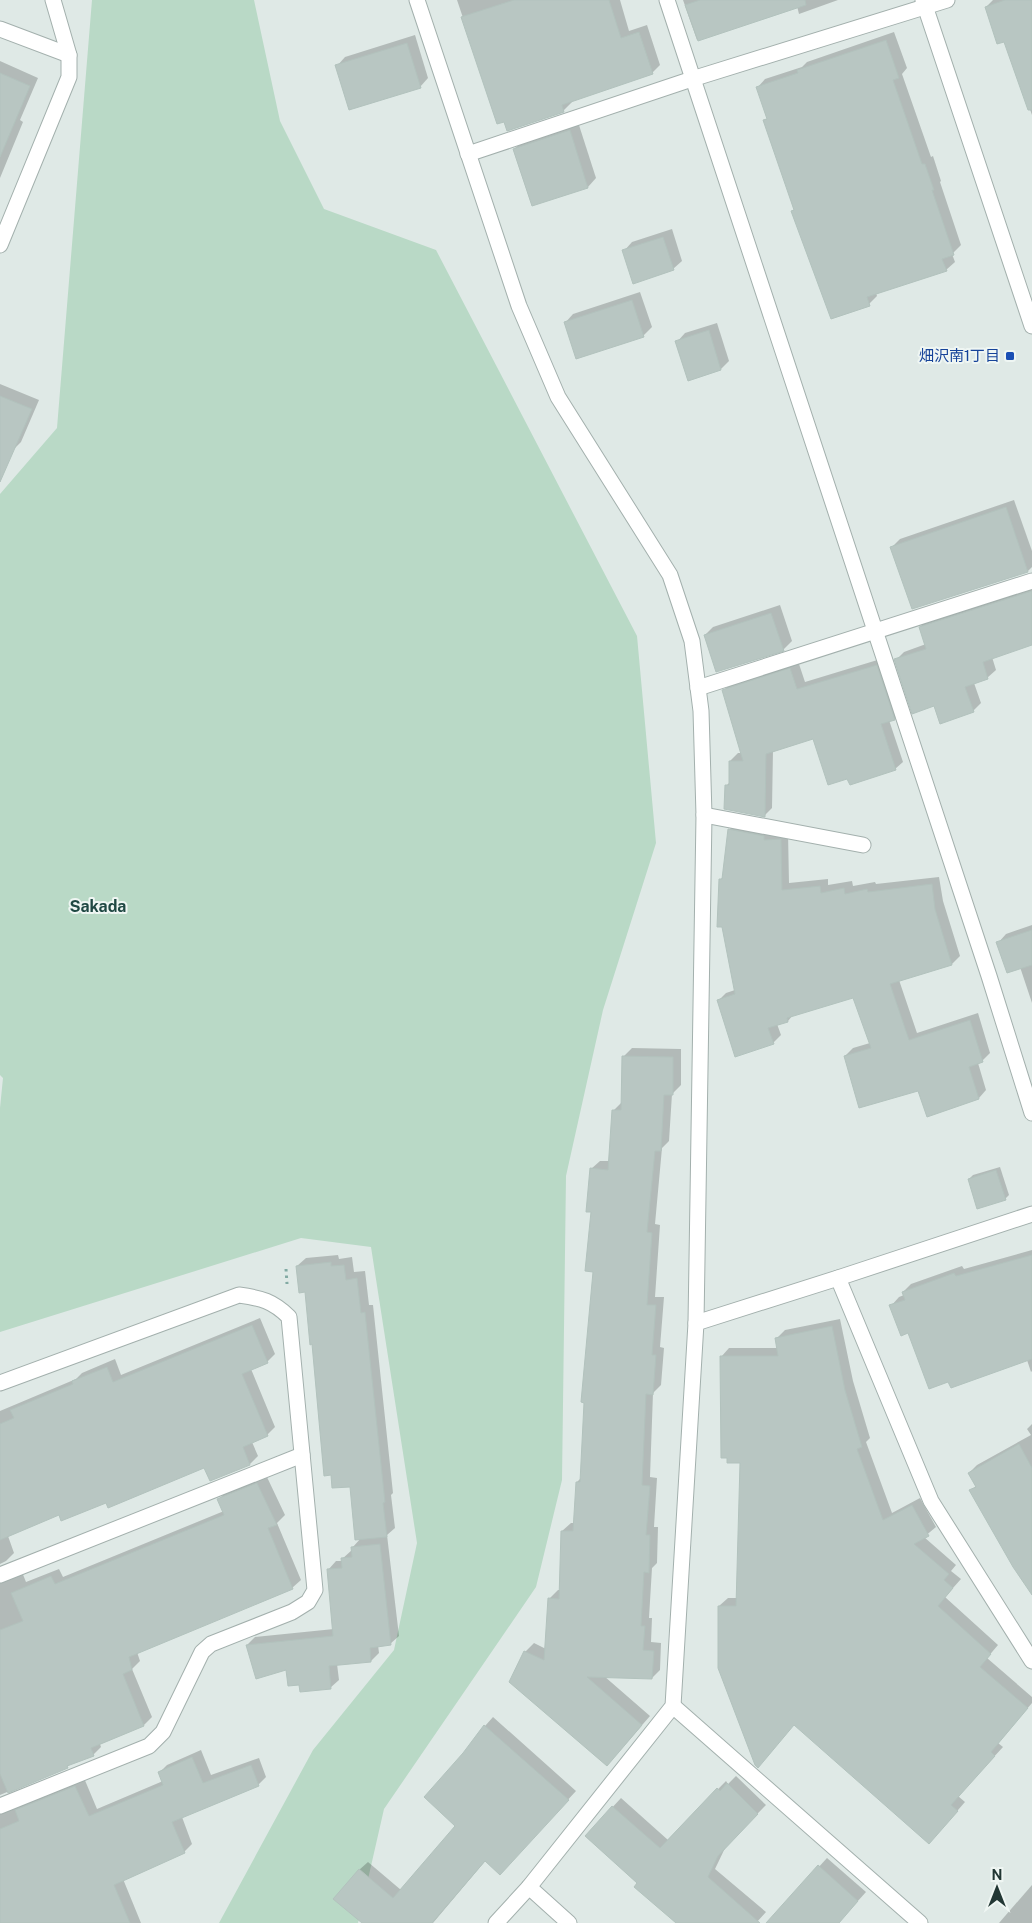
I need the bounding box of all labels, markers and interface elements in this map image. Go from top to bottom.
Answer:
place label: 畑沢南1丁目 [919,347,1000,364]
marker: 畑沢南1丁目 [1004,350,1016,362]
district label: Sakada [70,897,126,916]
north arrow [972,1863,1022,1913]
text: N [992,1867,1002,1883]

